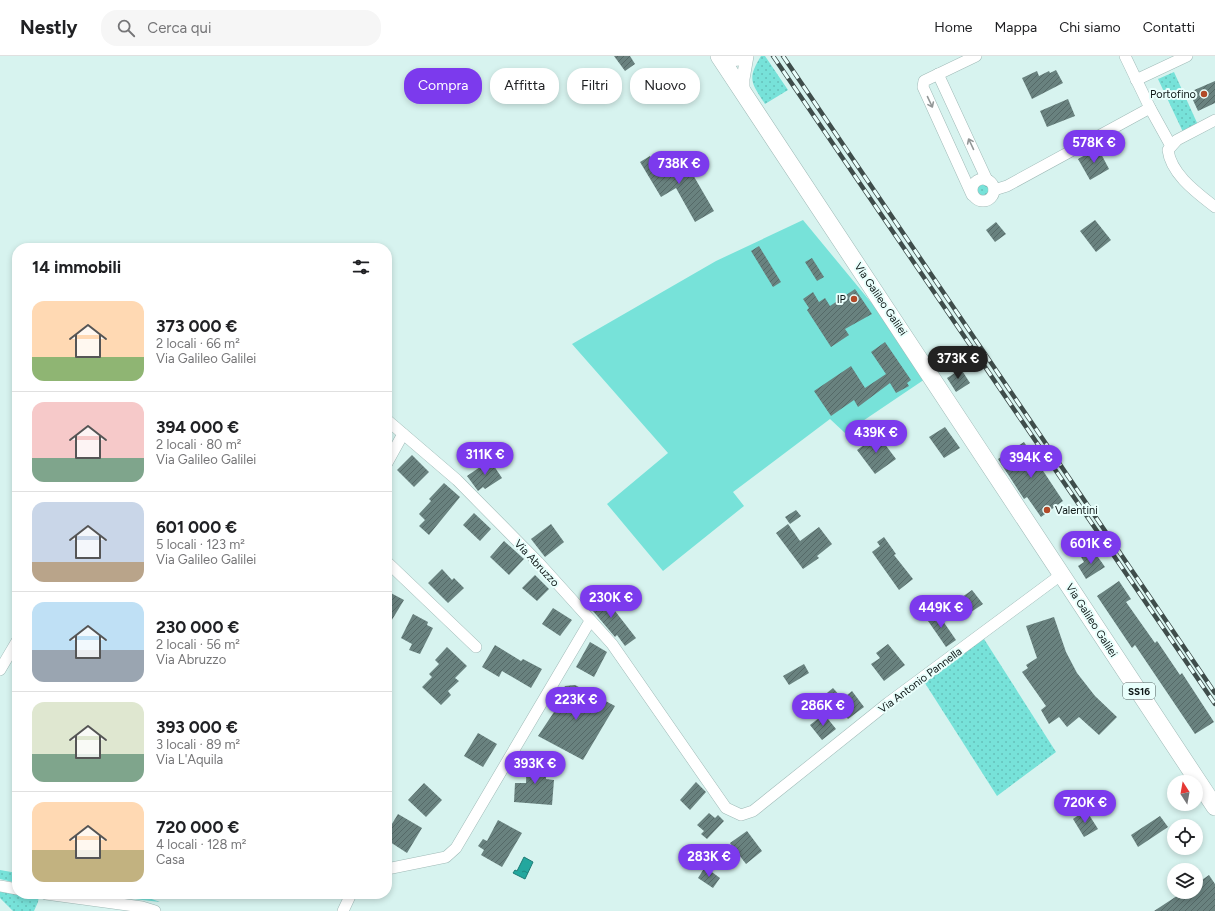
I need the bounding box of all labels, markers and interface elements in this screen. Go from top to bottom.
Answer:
search box [101,10,381,46]
text: Nestly [20,16,77,39]
icon: search [115,17,137,39]
text: Cerca qui [147,19,211,37]
text: Home [934,19,973,36]
text: Mappa [995,19,1037,36]
text: Chi siamo [1059,19,1121,36]
text: Contatti [1143,19,1195,36]
chip: Compra [404,68,482,104]
chip: Affitta [490,68,559,104]
chip: Filtri [567,68,622,104]
chip: Nuovo [630,68,700,104]
place label: Portofino [1150,88,1196,101]
marker: Portofino [1199,89,1209,99]
one-way arrow [927,96,934,108]
pin: 578K € [1061,130,1127,164]
text: 578K € [1072,135,1116,150]
one-way arrow [967,138,974,150]
pin: 738K € [646,151,712,185]
text: 738K € [657,156,701,171]
icon: filters [350,256,372,278]
text: 14 immobili [32,257,121,277]
street label: Via Galileo Galilei [851,260,910,338]
place label: IP [837,293,847,306]
marker: IP [849,294,859,304]
text: 373 000 € [156,316,237,336]
icon: home [64,317,112,365]
text: 2 locali · 66 m² [156,336,240,351]
pin: 373K € [925,346,991,380]
text: Via Galileo Galilei [156,351,256,366]
text: 373K € [937,351,979,366]
text: 394 000 € [156,417,239,437]
icon: home [64,418,112,466]
pin: 439K € [843,420,909,454]
text: 439K € [854,425,898,440]
text: 2 locali · 80 m² [156,437,241,452]
pin: 311K € [452,442,518,476]
pin: 394K € [998,445,1064,479]
text: 311K € [466,447,505,462]
text: 394K € [1009,450,1053,465]
text: Via Galileo Galilei [156,452,256,467]
place label: Valentini [1055,504,1098,517]
marker: Valentini [1042,505,1052,515]
text: 601 000 € [156,517,237,537]
icon: home [64,518,112,566]
pin: 601K € [1058,531,1124,565]
text: 601K € [1070,536,1112,551]
text: 5 locali · 123 m² [156,537,245,552]
street label: Via Abruzzo [512,537,562,590]
text: Via Galileo Galilei [156,552,256,567]
street label: Via Galileo Galilei [1063,581,1120,659]
pin: 230K € [578,585,644,619]
text: 230K € [589,590,633,605]
pin: 449K € [908,595,974,629]
text: 449K € [919,600,963,615]
text: 230 000 € [156,617,239,637]
icon: home [64,618,112,666]
text: 2 locali · 56 m² [156,637,240,652]
street label: Via Antonio Pannella [876,645,965,716]
text: Via Abruzzo [156,652,226,667]
road number: SS16 [1123,683,1155,699]
pin: 223K € [543,687,609,721]
text: 223K € [554,692,598,707]
pin: 286K € [790,693,856,727]
text: 286K € [801,698,845,713]
text: 393 000 € [156,717,238,737]
icon: home [64,718,112,766]
text: 3 locali · 89 m² [156,737,240,752]
pin: 393K € [502,751,568,785]
text: Via L'Aquila [156,752,223,767]
text: 393K € [514,756,556,771]
north arrow [1167,775,1203,811]
map controls [1167,775,1203,899]
pin: 720K € [1052,790,1118,824]
text: 720K € [1063,795,1107,810]
text: 720 000 € [156,817,239,837]
icon: home [64,818,112,866]
button: locate [1167,819,1203,855]
text: 4 locali · 128 m² [156,837,247,852]
pin: 283K € [676,844,742,878]
text: 283K € [687,849,731,864]
text: Casa [156,852,185,867]
button: layers [1167,863,1203,899]

